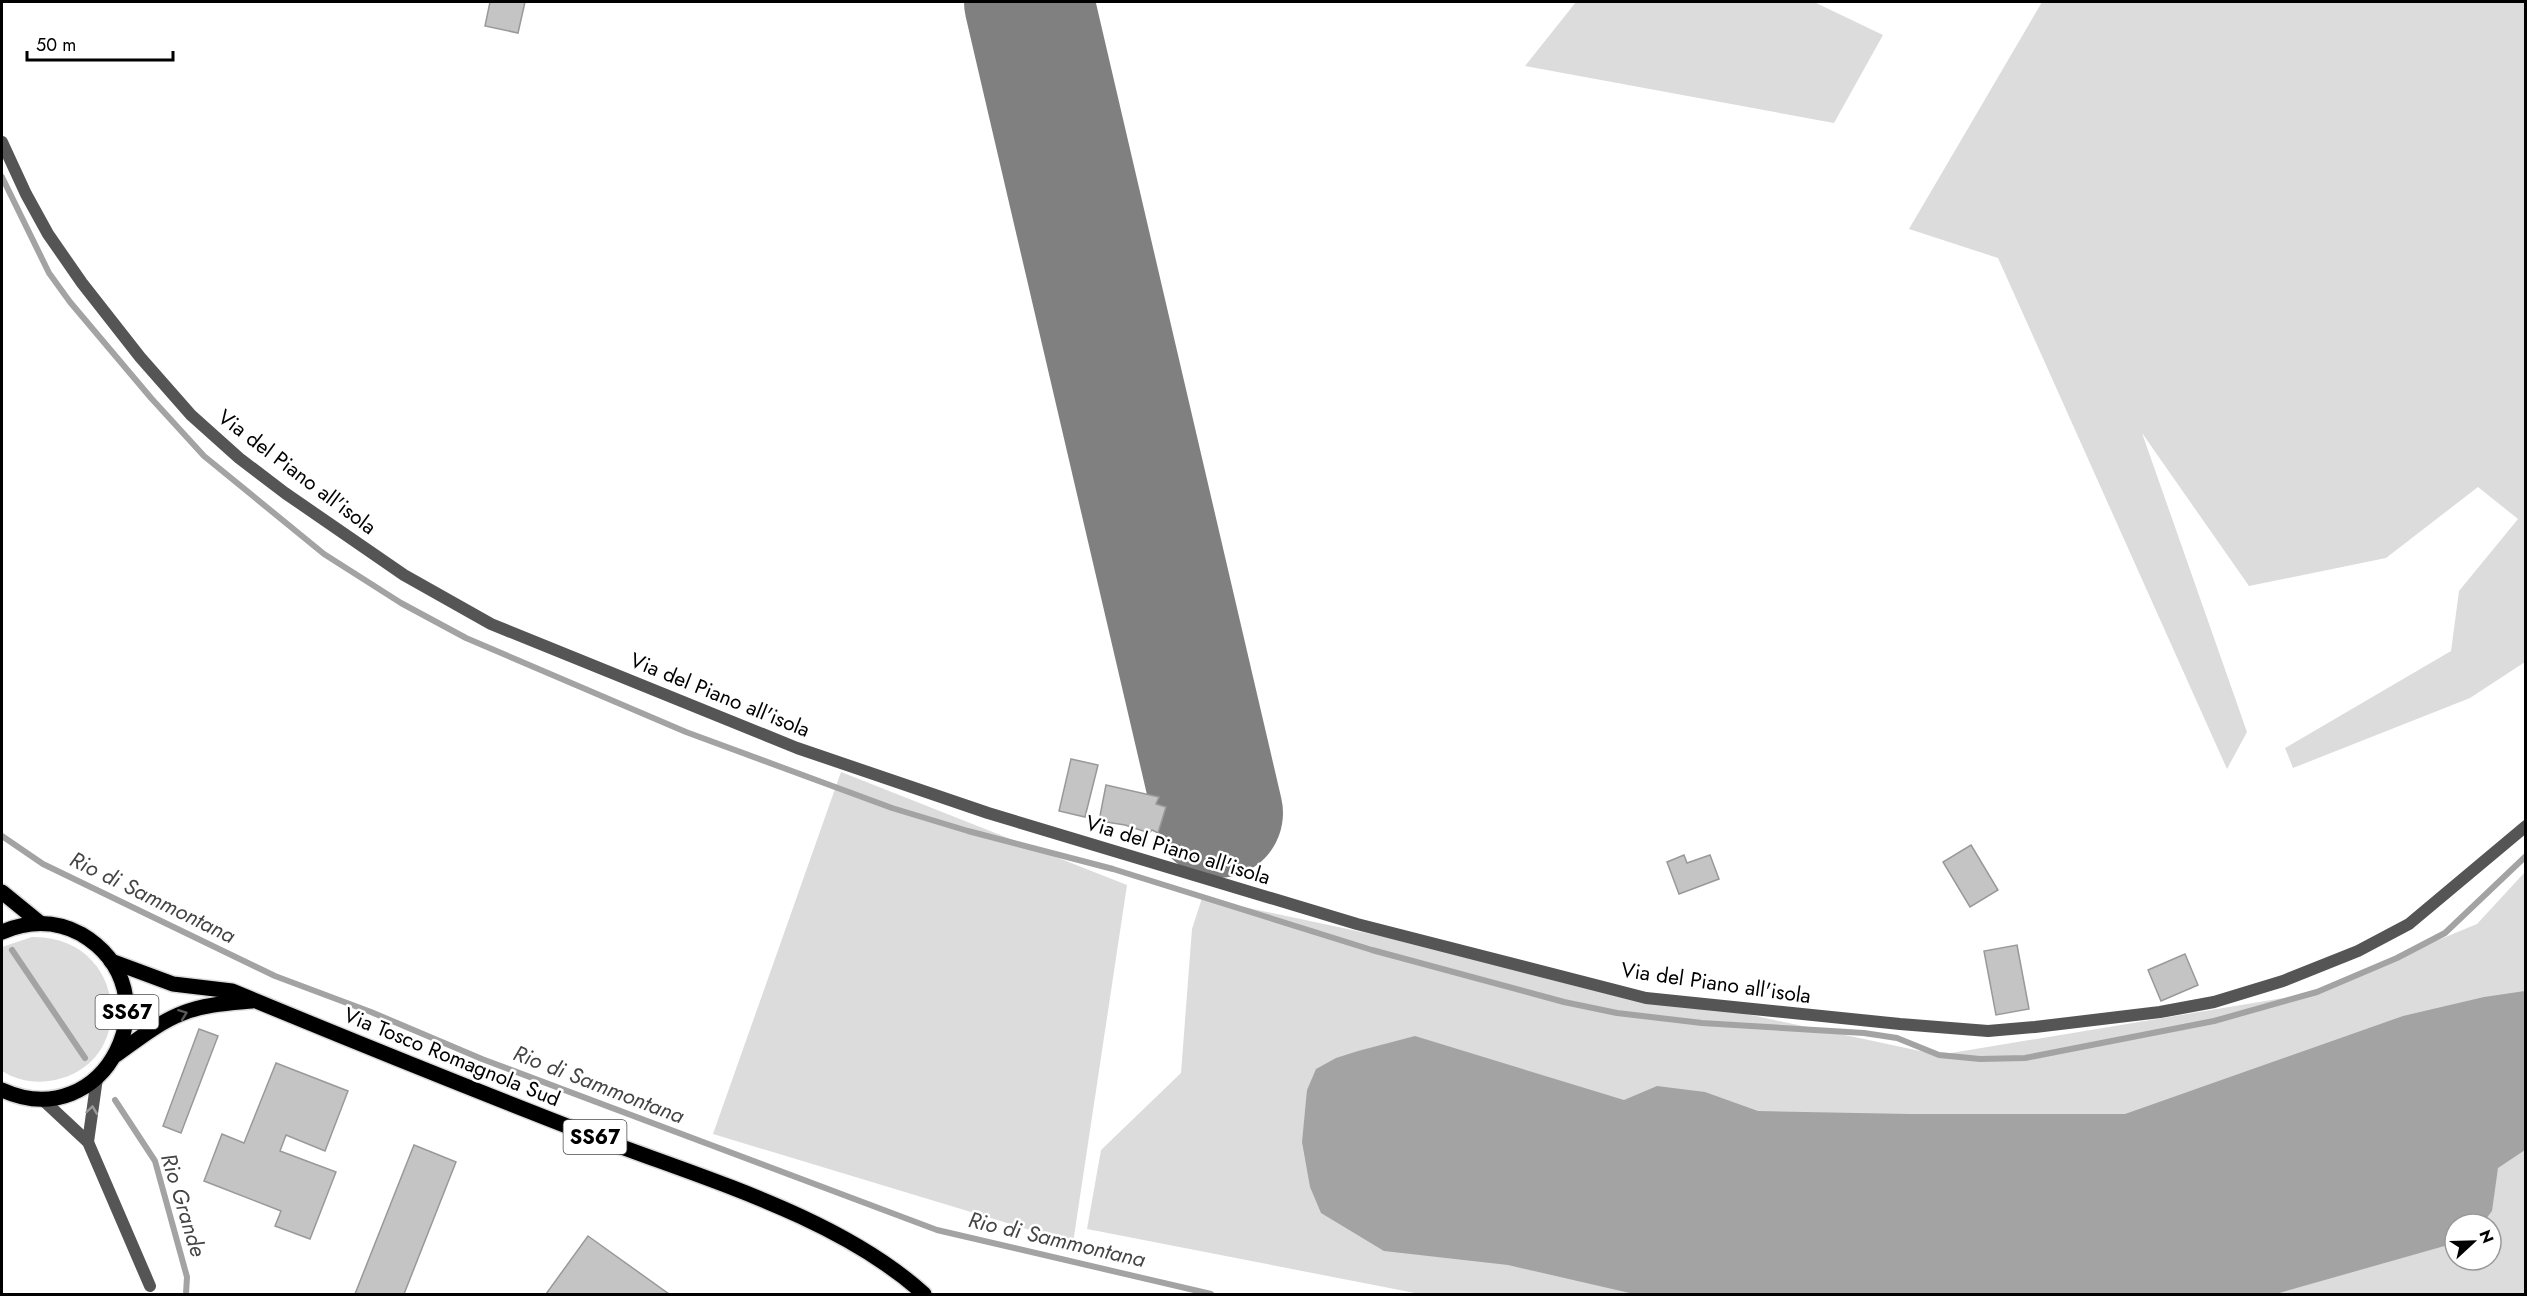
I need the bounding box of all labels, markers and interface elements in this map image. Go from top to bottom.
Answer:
scale bar [27,24,172,62]
text: 50 m [36,32,76,58]
street label: Via del Piano all'isola [211,402,383,542]
street label: Via del Piano all'isola [626,645,814,745]
street label: Via del Piano all'isola [1082,808,1274,892]
water label: Rio di Sammontana [65,843,241,951]
street label: Via del Piano all'isola [1619,955,1813,1011]
road number: SS67 [96,995,158,1029]
street label: Via Tosco Romagnola Sud [339,1000,565,1114]
one-way arrow [178,1008,188,1021]
water label: Rio di Sammontana [509,1037,689,1131]
one-way arrow [86,1106,98,1115]
road number: SS67 [564,1120,626,1154]
water label: Rio Grande [153,1150,215,1260]
water label: Rio di Sammontana [965,1203,1149,1275]
north arrow [2443,1212,2503,1272]
text: N [2473,1226,2499,1247]

